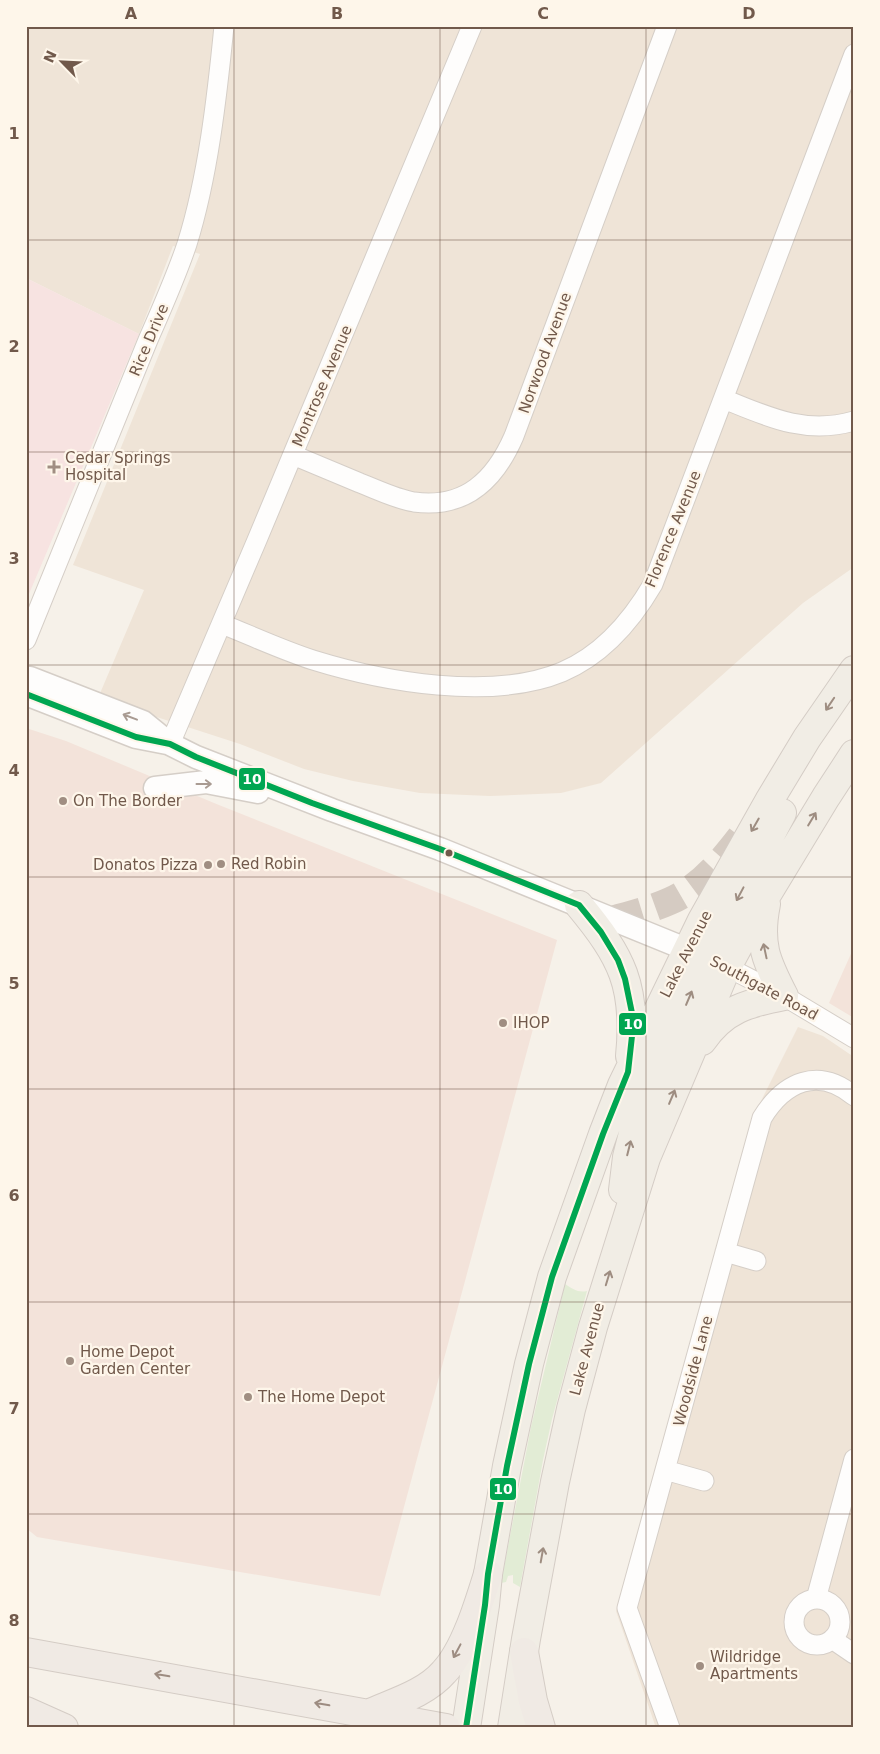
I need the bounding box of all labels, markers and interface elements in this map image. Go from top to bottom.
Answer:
text: A [125,4,138,23]
text: B [331,4,343,23]
text: C [537,4,549,23]
text: D [742,4,756,23]
north arrow [38,38,88,88]
text: N [40,48,60,65]
text: 1 [8,124,20,143]
street label: Norwood Avenue [515,290,575,416]
street label: Rice Drive [126,301,172,379]
street label: Montrose Avenue [288,323,356,449]
text: 2 [8,337,20,356]
place label: Cedar Springs Hospital [65,449,171,484]
marker: Cedar Springs Hospital [47,460,61,474]
street label: Florence Avenue [641,468,705,590]
text: 3 [8,549,20,568]
one-way arrow [825,697,835,711]
one-way arrow [123,712,138,721]
text: 4 [8,761,20,780]
line badge: 10 [238,767,266,791]
text: 10 [242,771,262,787]
one-way arrow [195,779,211,789]
place label: On The Border [73,792,183,810]
marker: On The Border [57,795,69,807]
one-way arrow [808,812,818,826]
one-way arrow [750,818,760,833]
unlabelled marker [444,848,454,858]
place label: Red Robin [231,855,306,873]
place label: Donatos Pizza [93,856,198,874]
marker: Red Robin [215,858,227,870]
marker: Donatos Pizza [202,859,214,871]
one-way arrow [735,886,745,901]
street label: Lake Avenue [656,907,716,1001]
one-way arrow [760,944,769,960]
street label: Southgate Road [707,952,821,1024]
text: 5 [8,974,20,993]
one-way arrow [684,991,694,1006]
line badge: 10 [618,1012,647,1036]
place label: IHOP [513,1014,550,1032]
text: 10 [623,1016,643,1032]
marker: IHOP [497,1017,509,1029]
one-way arrow [667,1090,677,1105]
one-way arrow [625,1141,634,1157]
text: 6 [8,1186,20,1205]
one-way arrow [603,1270,613,1286]
street label: Lake Avenue [566,1301,608,1397]
street label: Woodside Lane [670,1314,716,1428]
place label: Home Depot Garden Center [80,1343,191,1378]
marker: Home Depot Garden Center [64,1355,76,1367]
place label: The Home Depot [257,1388,385,1406]
marker: The Home Depot [242,1391,254,1403]
text: 7 [8,1399,20,1418]
line badge: 10 [489,1477,517,1501]
text: 10 [493,1481,513,1497]
one-way arrow [537,1547,547,1563]
text: 8 [8,1611,20,1630]
one-way arrow [452,1644,462,1659]
place label: Wildridge Apartments [710,1648,798,1683]
marker: Wildridge Apartments [694,1660,706,1672]
one-way arrow [155,1670,171,1680]
one-way arrow [314,1699,330,1709]

